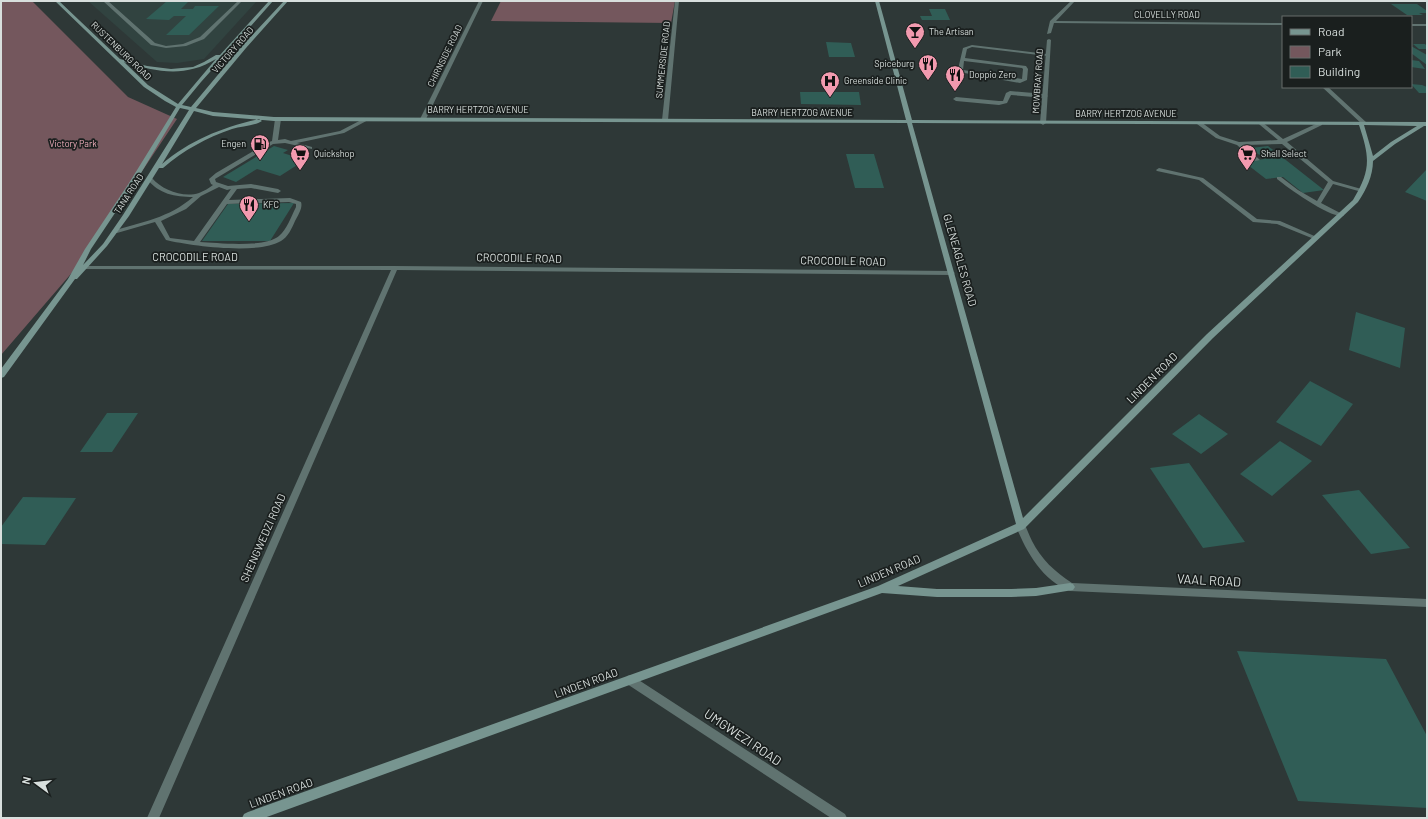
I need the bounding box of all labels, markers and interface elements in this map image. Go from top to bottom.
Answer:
street label: CLOVELLY ROAD [1134,9,1200,20]
legend [1282,16,1412,88]
street label: RUSTENBURG ROAD [89,19,154,82]
street label: SUMMERSIDE ROAD [653,21,672,99]
bar icon: The Artisan [904,21,926,49]
street label: CHIRNSIDE ROAD [425,23,464,89]
street label: VICTORY ROAD [210,24,256,75]
text: Road [1318,24,1345,38]
place label: The Artisan [929,26,974,37]
text: Park [1318,44,1342,58]
street label: MOWBRAY ROAD [1030,48,1045,114]
restaurant icon: Spiceburg [917,53,939,81]
place label: Spiceburg [874,58,914,69]
restaurant icon: Doppio Zero [944,64,966,92]
text: Building [1318,64,1360,78]
place label: Doppio Zero [969,69,1016,80]
hospital icon: Greenside Clinic [819,70,841,98]
place label: Greenside Clinic [844,75,907,86]
street label: BARRY HERTZOG AVENUE [427,104,529,115]
street label: BARRY HERTZOG AVENUE [751,107,853,118]
street label: BARRY HERTZOG AVENUE [1075,108,1177,119]
fuel station icon: Engen [249,133,271,161]
park label: Victory Park [49,138,97,149]
place label: Engen [221,138,246,149]
supermarket icon: Quickshop [289,143,311,171]
supermarket icon: Shell Select [1236,143,1258,171]
place label: Quickshop [314,148,354,159]
place label: Shell Select [1261,148,1307,159]
street label: TANA ROAD [112,172,146,216]
restaurant icon: KFC [238,194,260,222]
place label: KFC [263,199,279,210]
street label: GLENEAGLES ROAD [941,212,980,308]
street label: CROCODILE ROAD [152,250,238,263]
street label: CROCODILE ROAD [476,250,562,265]
street label: CROCODILE ROAD [800,253,886,268]
street label: LINDEN ROAD [1124,349,1180,406]
street label: SHENGWEDZI ROAD [237,491,288,584]
street label: LINDEN ROAD [856,551,922,590]
street label: VAAL ROAD [1177,570,1241,590]
street label: LINDEN ROAD [552,665,619,700]
street label: UMGWEZI ROAD [701,705,785,769]
north arrow [16,763,56,803]
text: N [19,775,33,786]
street label: LINDEN ROAD [247,775,314,810]

